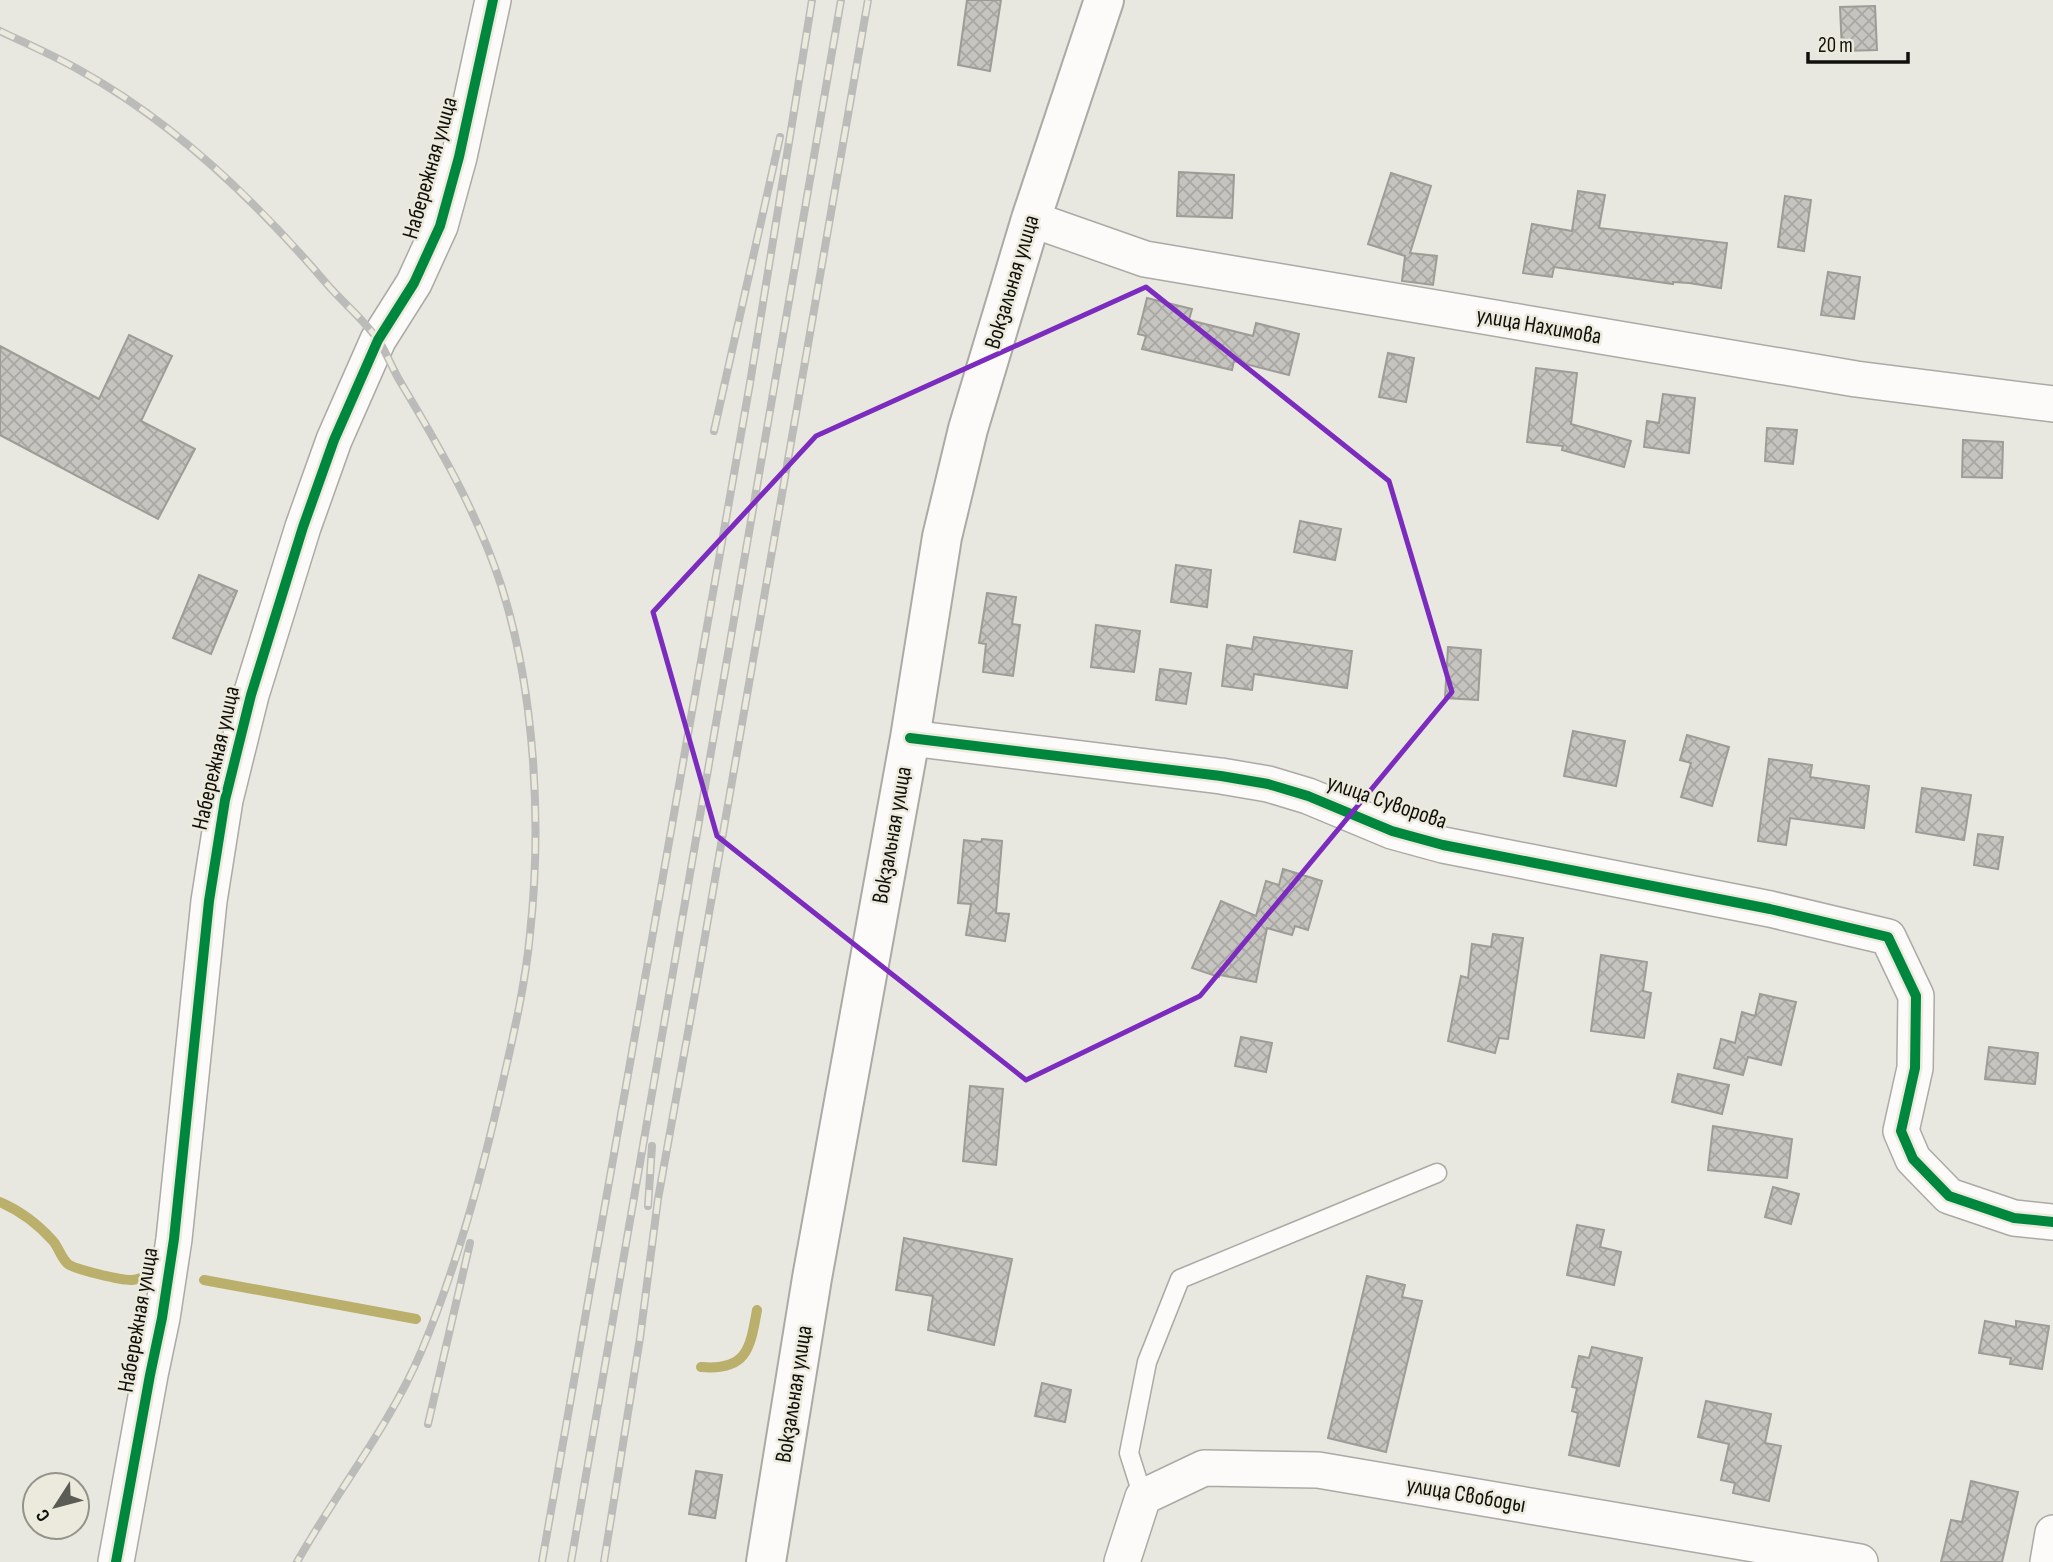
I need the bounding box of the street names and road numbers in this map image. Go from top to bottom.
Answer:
street label: Набережная улица [396,94,464,242]
street label: Вокзальная улица [978,212,1046,352]
street label: улица Нахимова [1474,301,1604,351]
street label: Набережная улица [186,683,246,833]
street label: Вокзальная улица [866,764,918,906]
street label: улица Суворова [1323,768,1451,836]
street label: Набережная улица [111,1245,165,1395]
street label: Вокзальная улица [769,1323,819,1465]
street label: улица Свободы [1404,1471,1528,1519]

